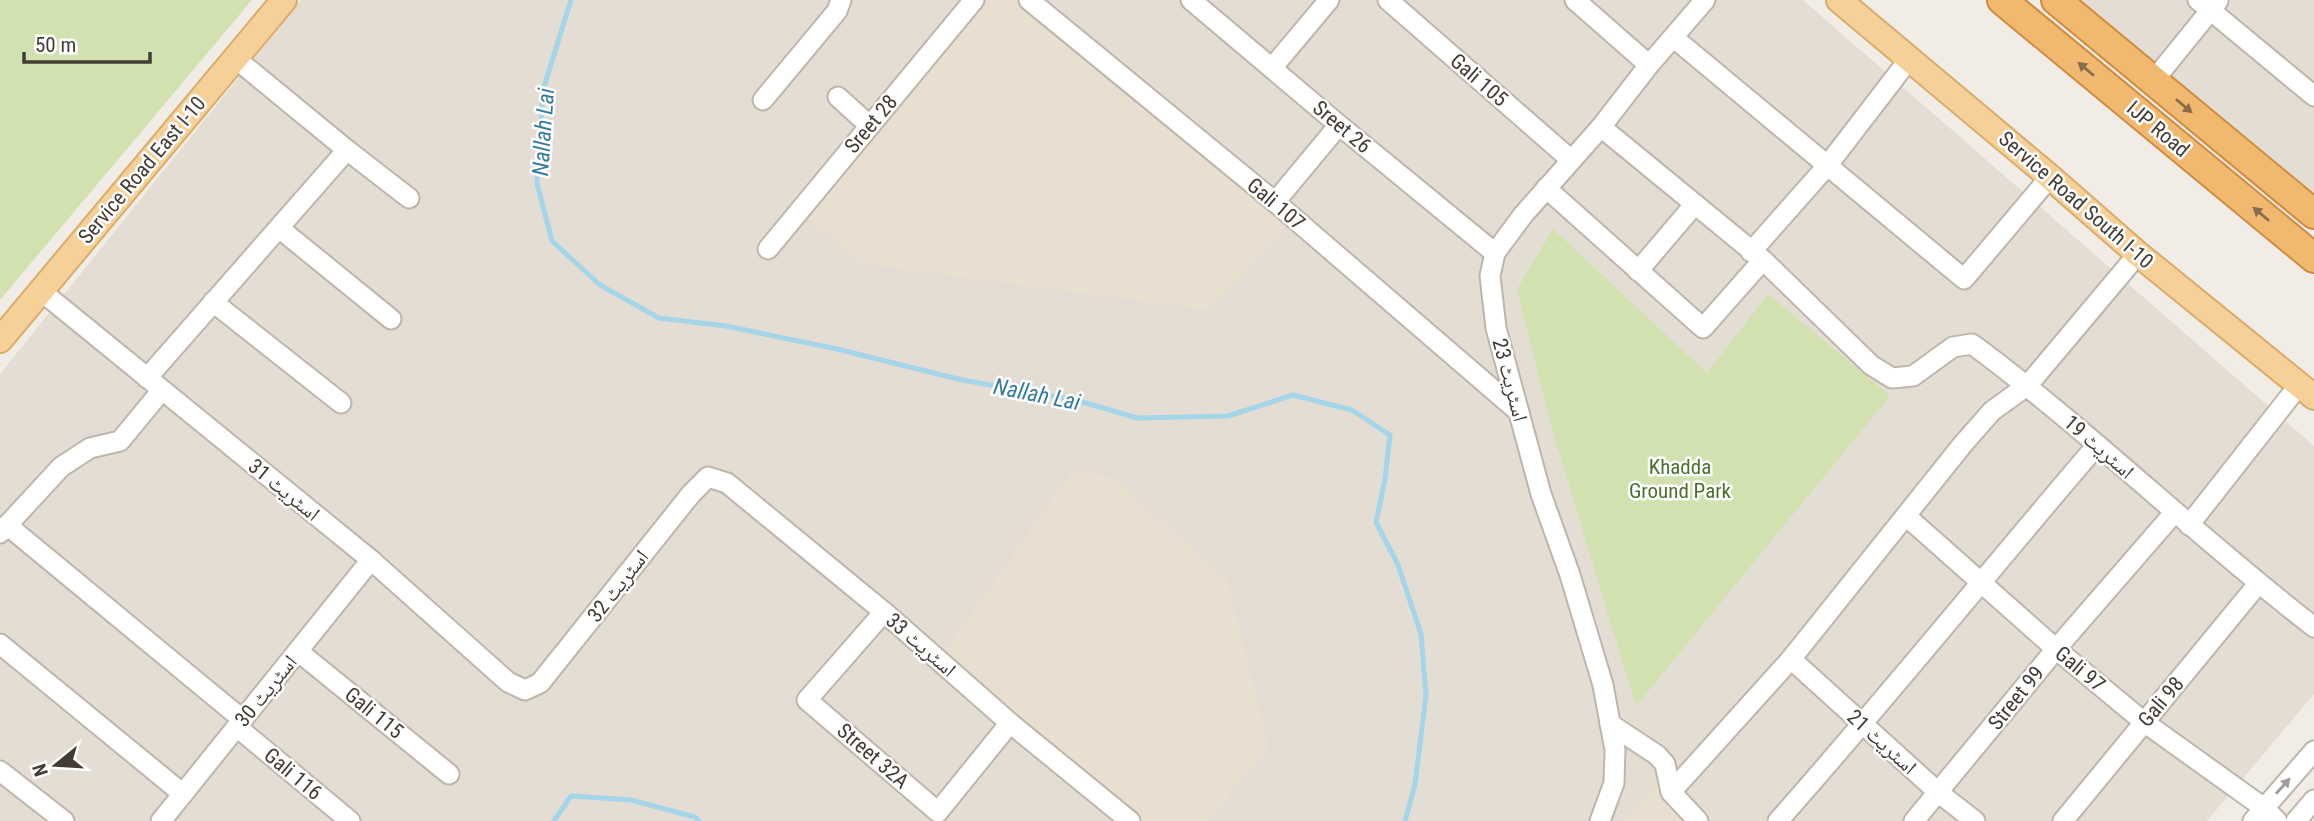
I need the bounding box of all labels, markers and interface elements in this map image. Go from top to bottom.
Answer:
scale bar [24,21,150,65]
text: 50 m [35,33,76,57]
street label: Gali 105 [1445,49,1513,111]
one-way arrow [2078,62,2096,77]
water label: Nallah Lai [527,86,560,177]
street label: Sreet 28 [840,90,902,158]
street label: Service Road East I-10 [73,92,211,248]
street label: Sreet 26 [1308,96,1376,158]
street label: IJP Road [2122,96,2194,162]
one-way arrow [2175,98,2193,114]
street label: Service Road South I-10 [1994,127,2158,273]
street label: Gali 107 [1242,173,1310,235]
one-way arrow [2253,207,2271,222]
street label: اسٹریٹ 23 [1487,336,1533,424]
water label: Nallah Lai [991,373,1083,416]
street label: اسٹریٹ 19 [2059,410,2139,484]
street label: اسٹریٹ 31 [244,454,324,526]
park label: Khadda Ground Park [1629,455,1732,503]
street label: اسٹریٹ 32 [582,545,654,627]
street label: اسٹریٹ 33 [881,608,961,682]
street label: Gali 97 [2050,641,2110,697]
street label: اسٹریٹ 30 [230,651,302,731]
street label: Street 99 [1983,661,2049,735]
street label: Gali 98 [2133,672,2189,732]
street label: Gali 115 [340,682,408,744]
street label: اسٹریٹ 21 [1842,705,1922,779]
street label: Street 32A [832,718,914,794]
north arrow [21,730,91,800]
street label: Gali 116 [259,743,327,805]
text: N [28,761,53,779]
one-way arrow [2275,777,2291,795]

